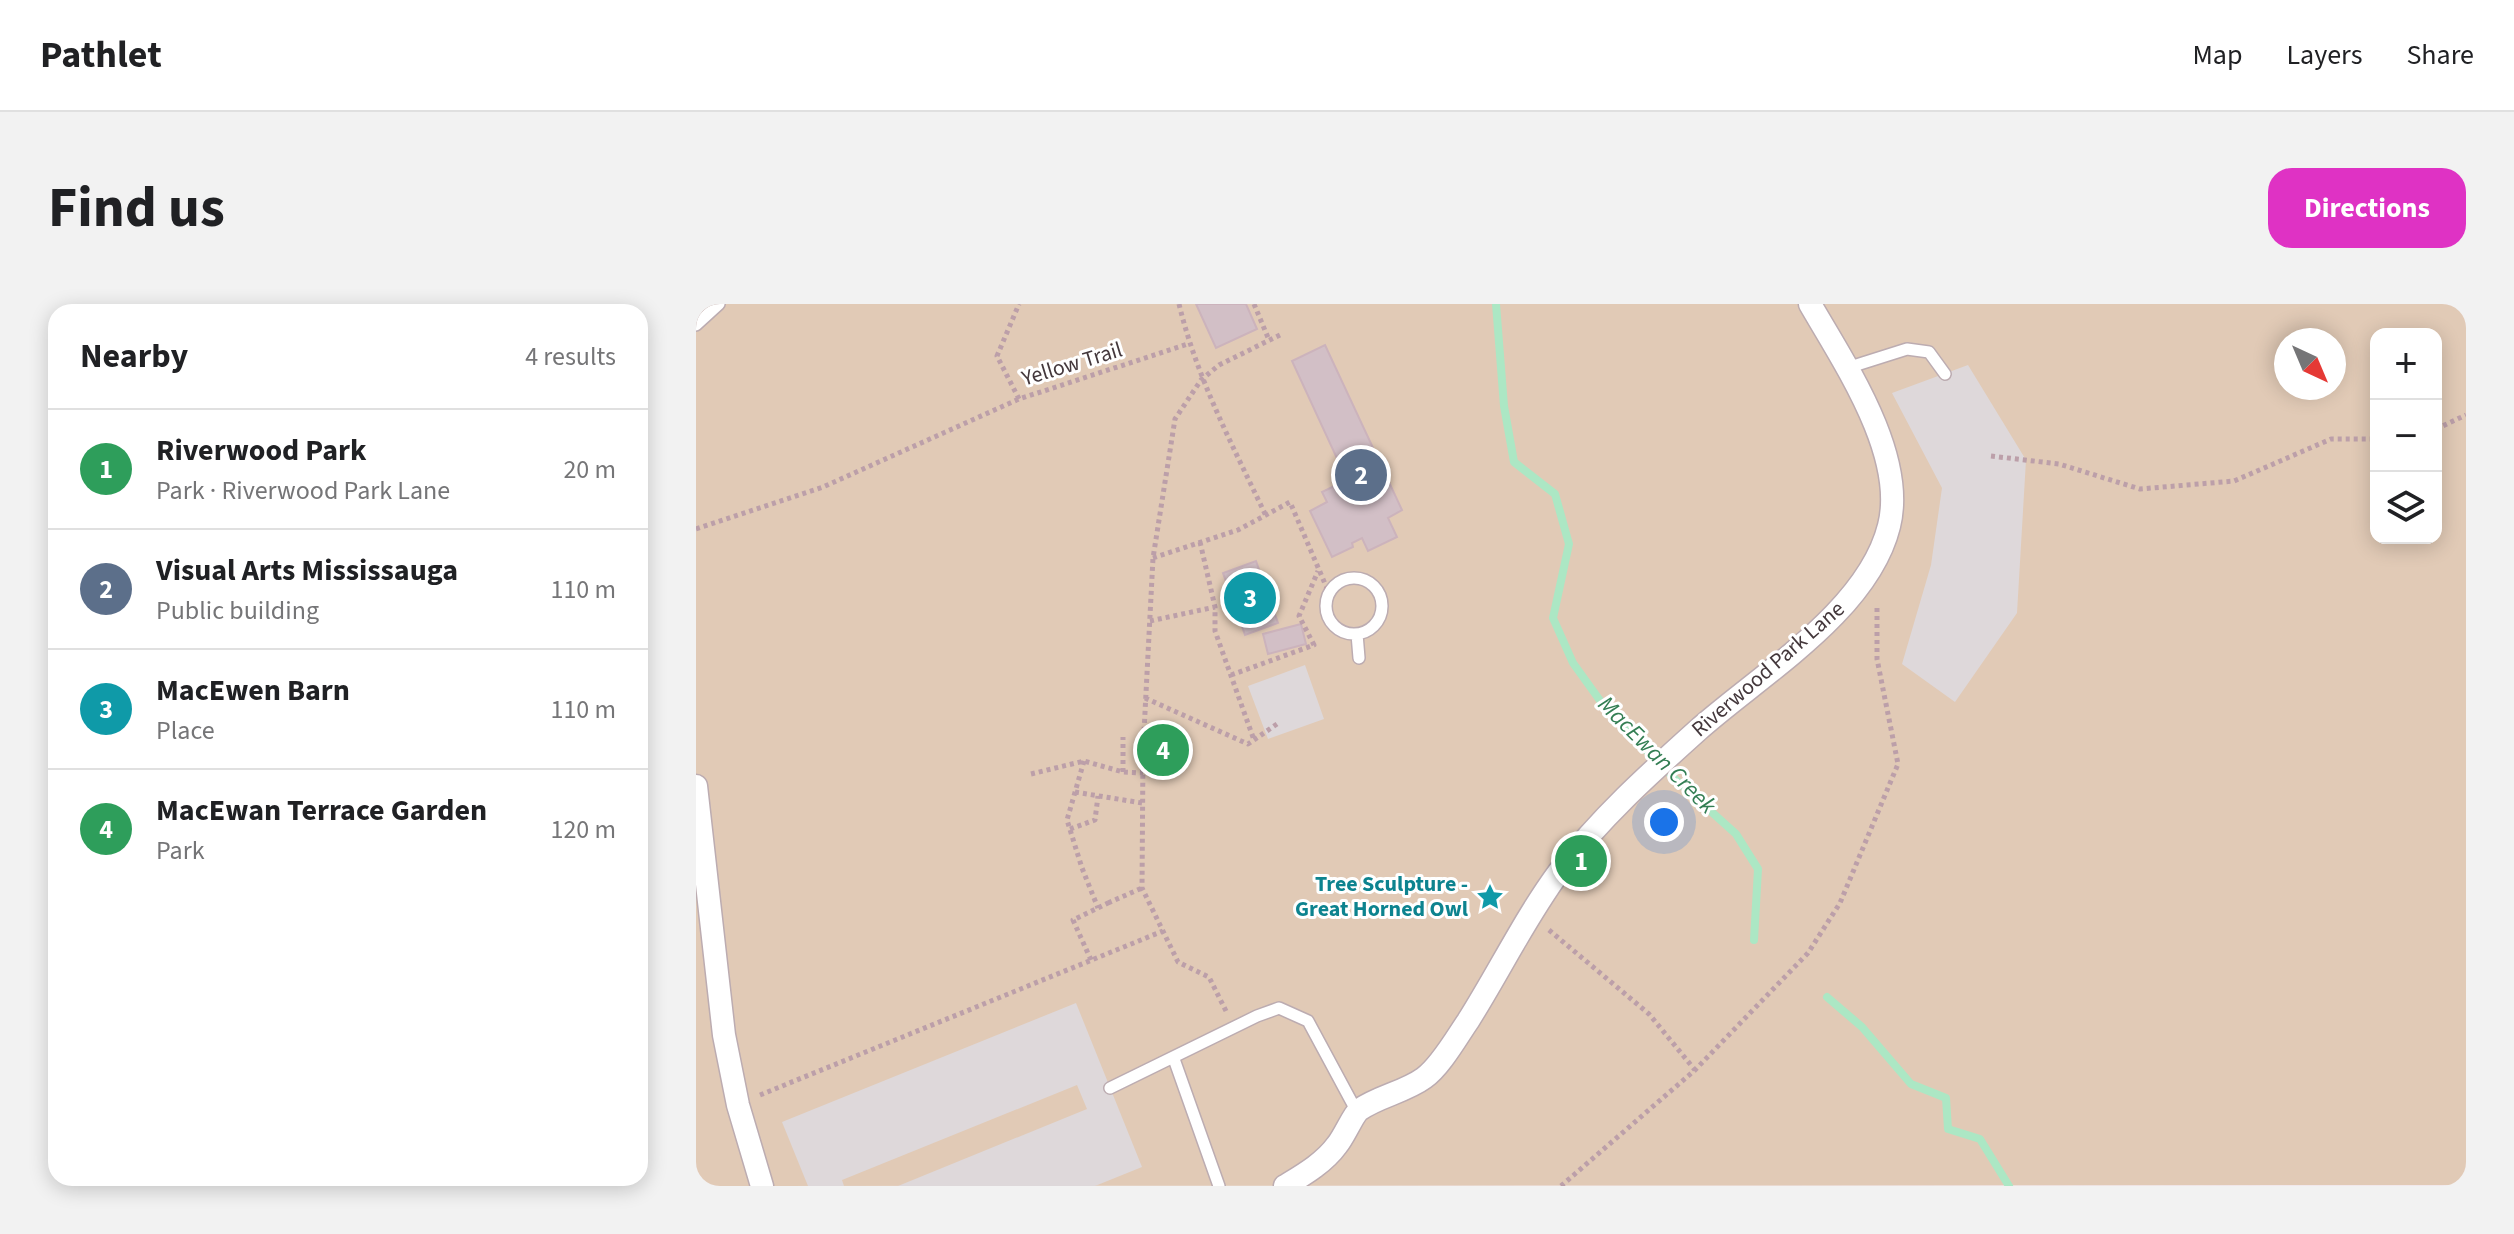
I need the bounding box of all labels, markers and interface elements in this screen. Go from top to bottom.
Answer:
text: Pathlet [40,28,162,82]
text: Map [2192,35,2242,75]
text: Layers [2286,35,2362,75]
text: Share [2406,35,2474,75]
button: Directions [2268,168,2466,248]
text: Find us [48,169,225,248]
north arrow [2274,328,2346,400]
map controls [2370,328,2442,544]
button: + [2370,328,2442,400]
text: Nearby [80,332,188,381]
street label: Yellow Trail [1017,334,1126,395]
text: 4 results [525,338,616,375]
button: − [2370,400,2442,472]
text: Riverwood Park [156,429,366,472]
pin: 2 [1335,445,1387,505]
text: 1 [99,451,113,488]
text: 20 m [563,451,616,488]
text: Park · Riverwood Park Lane [156,472,450,509]
button: layers [2370,472,2442,544]
text: Visual Arts Mississauga [156,549,458,592]
pin: 3 [1224,568,1276,628]
text: 2 [99,571,113,608]
text: 110 m [550,571,616,608]
text: Public building [156,592,319,629]
street label: Riverwood Park Lane [1684,593,1852,745]
text: MacEwen Barn [156,669,350,712]
water label: MacEwan Creek [1590,688,1725,823]
text: 3 [99,691,113,728]
text: 110 m [550,691,616,728]
text: Place [156,712,215,749]
pin: 4 [1137,720,1189,780]
text: MacEwan Terrace Garden [156,789,487,832]
your location [1644,802,1684,842]
text: 4 [99,811,113,848]
text: 120 m [550,811,616,848]
pin: 1 [1555,831,1607,891]
text: Park [156,832,205,869]
place label: Tree Sculpture - Great Horned Owl [1295,868,1469,925]
place icon: Tree Sculpture - Great Horned Owl [1475,882,1505,912]

